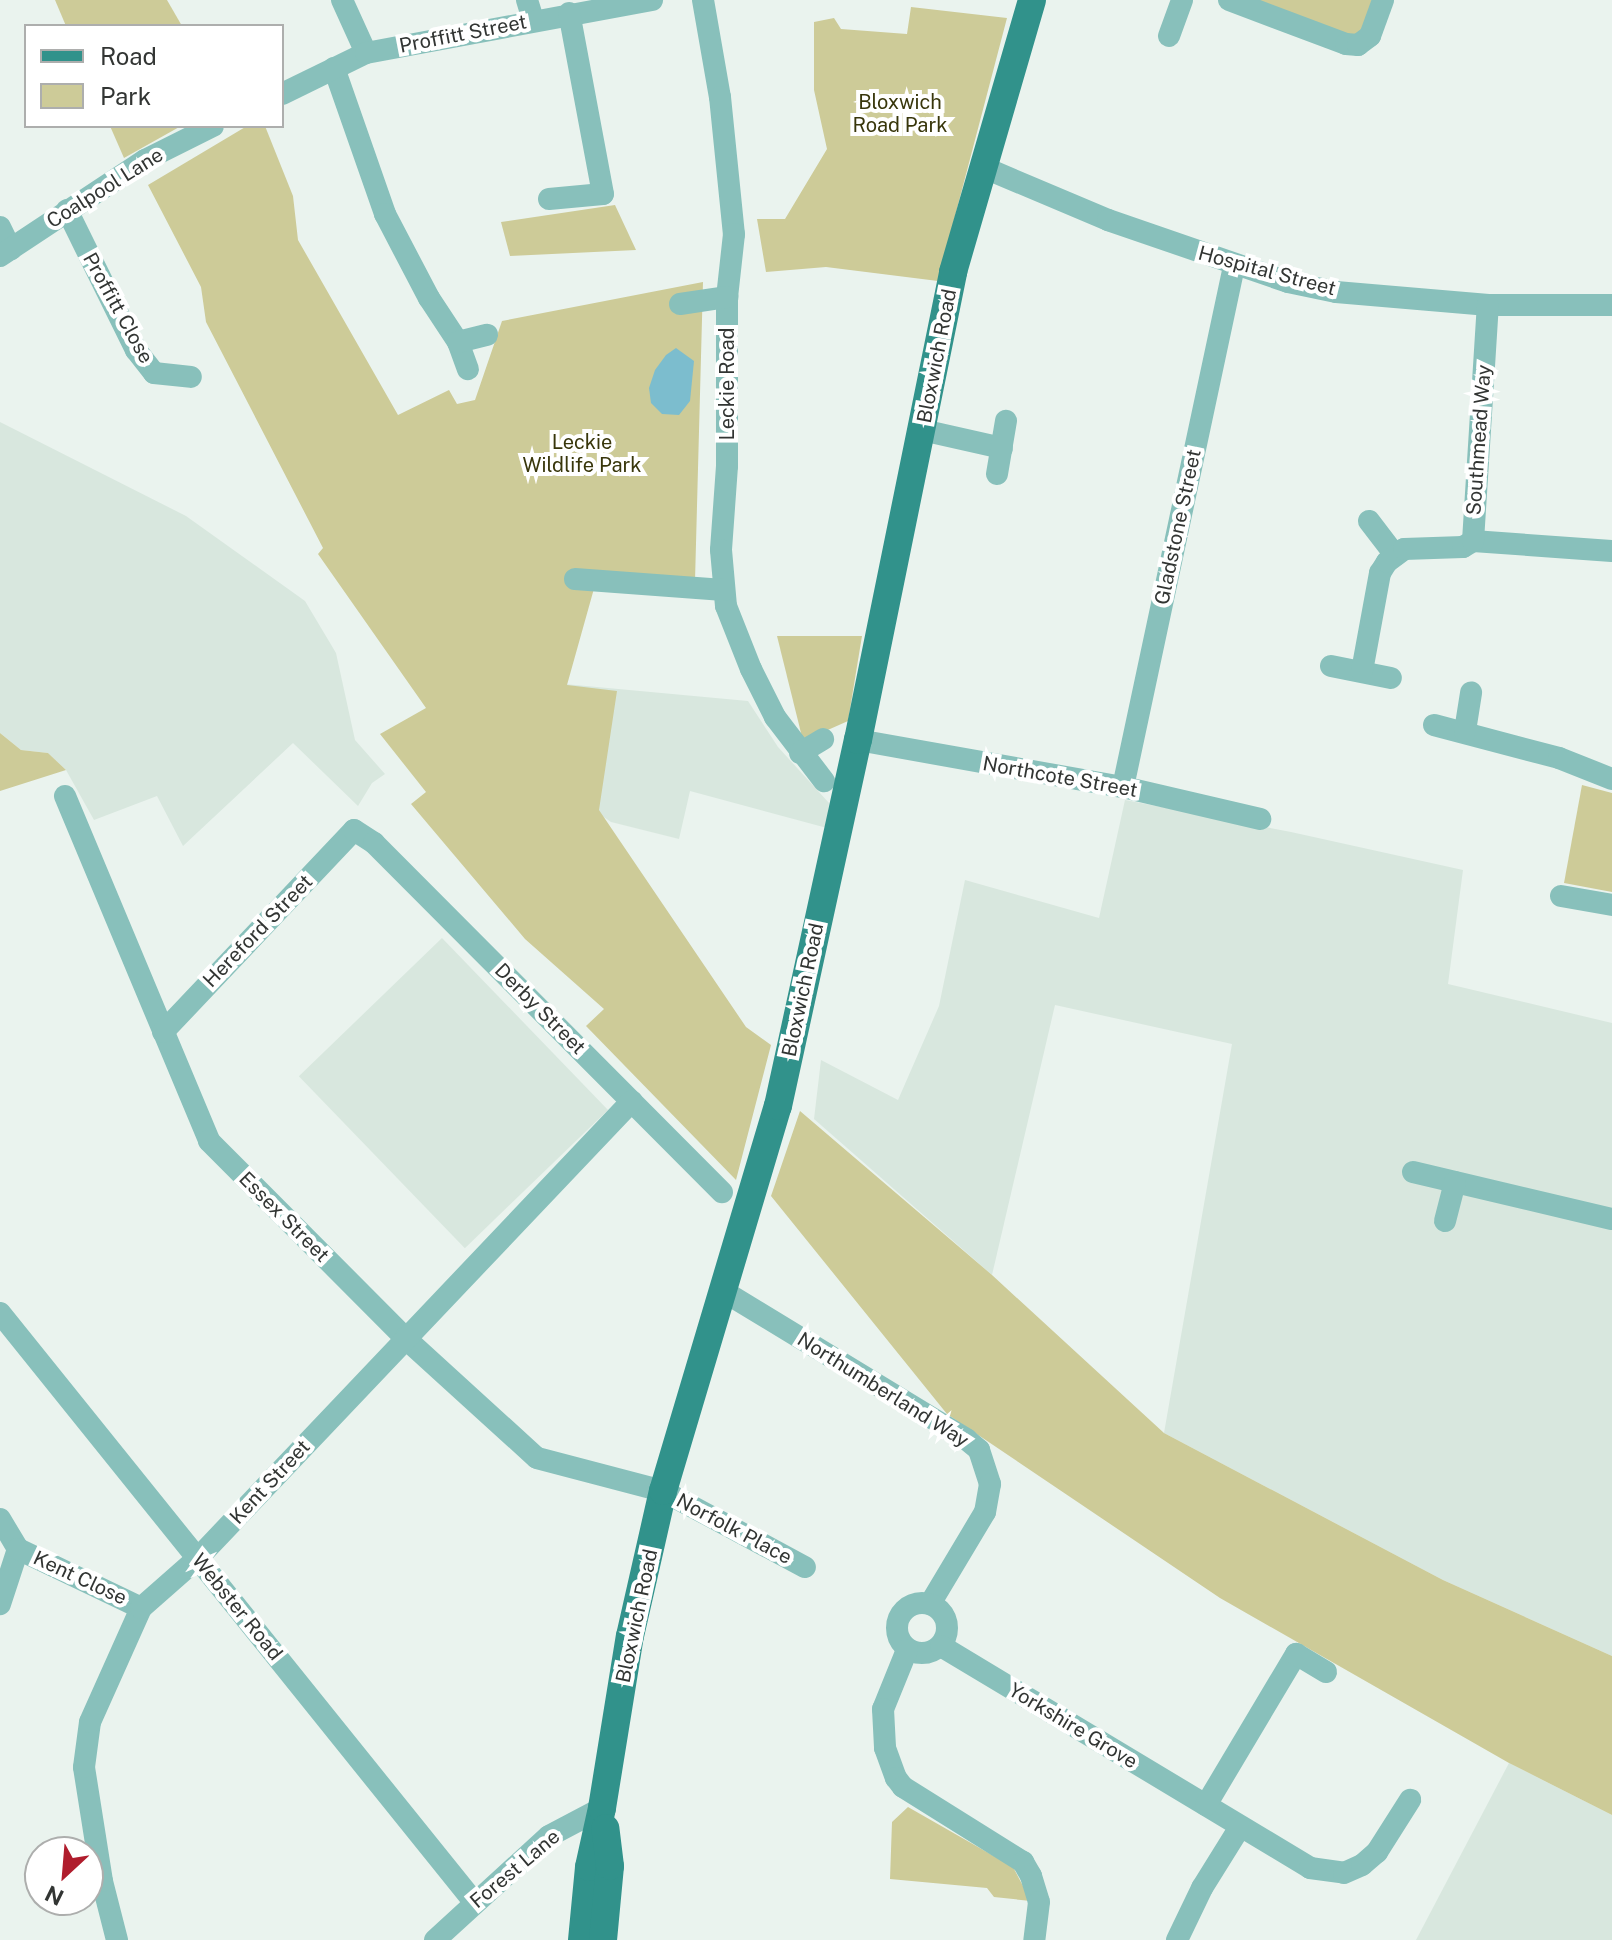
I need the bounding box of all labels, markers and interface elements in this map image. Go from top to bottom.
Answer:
street label: Proffitt Street [397,10,529,58]
legend [24,24,284,128]
text: Road [100,42,157,70]
text: Park [100,82,151,110]
park label: Bloxwich Road Park [853,90,947,137]
street label: Coalpool Lane [42,143,168,233]
street label: Hospital Street [1196,241,1338,301]
street label: Proffitt Close [78,248,158,368]
street label: Bloxwich Road [912,287,962,425]
street label: Leckie Road [715,328,739,440]
street label: Southmead Way [1462,364,1496,516]
park label: Leckie Wildlife Park [522,430,642,477]
street label: Gladstone Street [1150,447,1206,607]
street label: Northcote Street [981,752,1139,802]
street label: Hereford Street [198,870,318,992]
street label: Bloxwich Road [777,921,829,1059]
street label: Derby Street [490,959,590,1059]
street label: Essex Street [234,1167,334,1267]
street label: Northumberland Way [793,1327,973,1453]
street label: Kent Street [225,1435,315,1529]
street label: Norfolk Place [672,1489,796,1569]
street label: Kent Close [30,1546,130,1610]
street label: Bloxwich Road [611,1547,663,1685]
street label: Webster Road [187,1549,287,1665]
street label: Yorkshire Grove [1004,1678,1142,1774]
street label: Forest Lane [465,1825,565,1913]
north arrow [24,1836,104,1916]
text: N [41,1880,68,1911]

